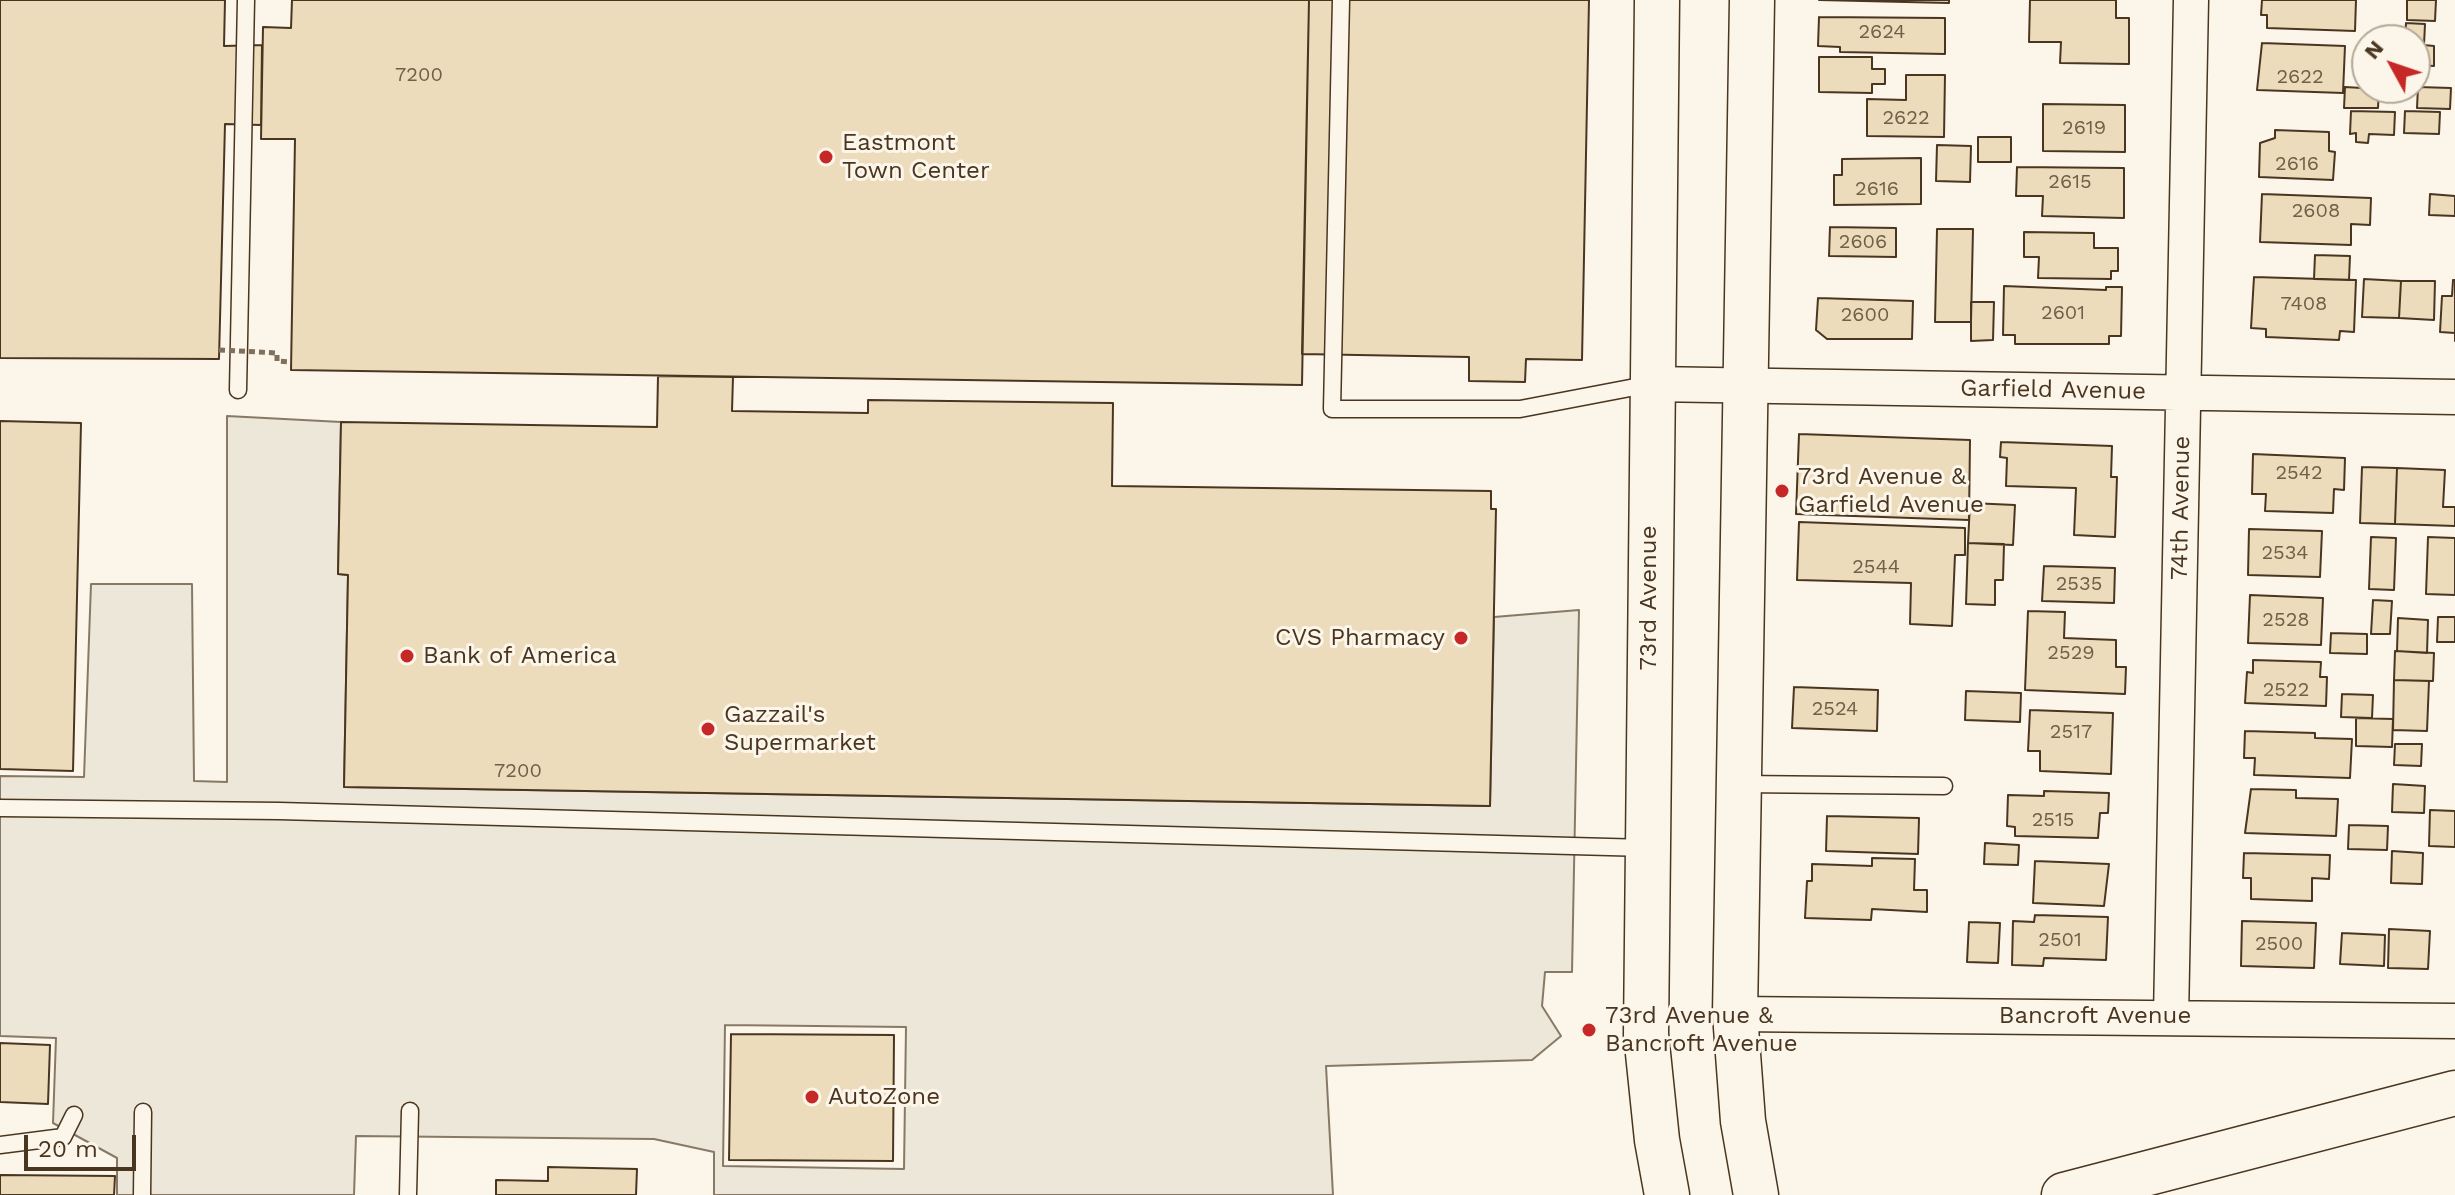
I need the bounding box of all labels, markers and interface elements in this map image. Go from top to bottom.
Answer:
house number: 2624 [1858,20,1906,44]
north arrow [2351,24,2431,104]
text: N [2359,35,2389,64]
house number: 7200 [395,63,443,87]
house number: 2622 [2276,65,2324,89]
house number: 2622 [1882,106,1930,130]
house number: 2619 [2062,116,2106,140]
place label: Eastmont Town Center [842,129,990,185]
marker: Eastmont Town Center [817,148,835,166]
house number: 2616 [2275,152,2319,176]
house number: 2615 [2048,170,2092,194]
house number: 2616 [1855,177,1899,201]
house number: 2608 [2292,199,2340,223]
house number: 2606 [1839,230,1887,254]
house number: 7408 [2281,292,2327,316]
house number: 2601 [2041,301,2085,325]
house number: 2600 [1841,303,1889,327]
street label: Garfield Avenue [1960,374,2146,406]
street label: 74th Avenue [2165,436,2197,580]
house number: 2542 [2275,461,2323,485]
place label: 73rd Avenue & Garfield Avenue [1798,463,1984,519]
marker: 73rd Avenue & Garfield Avenue [1773,482,1791,500]
street label: 73rd Avenue [1635,526,1663,670]
house number: 2534 [2261,541,2309,565]
house number: 2544 [1852,555,1900,579]
house number: 2535 [2056,572,2102,596]
house number: 2528 [2262,608,2310,632]
place label: CVS Pharmacy [1275,624,1445,652]
marker: CVS Pharmacy [1452,629,1470,647]
house number: 2529 [2047,641,2095,665]
place label: Bank of America [423,642,616,670]
marker: Bank of America [398,647,416,665]
house number: 2522 [2263,678,2309,702]
house number: 2524 [1812,697,1858,721]
place label: Gazzail's Supermarket [724,701,876,757]
marker: Gazzail's Supermarket [699,720,717,738]
house number: 2517 [2050,720,2092,744]
house number: 7200 [494,759,542,783]
house number: 2515 [2032,808,2074,832]
house number: 2501 [2038,928,2082,952]
house number: 2500 [2255,932,2303,956]
place label: 73rd Avenue & Bancroft Avenue [1605,1002,1798,1058]
street label: Bancroft Avenue [1999,1002,2191,1030]
marker: 73rd Avenue & Bancroft Avenue [1580,1021,1598,1039]
place label: AutoZone [828,1083,940,1111]
marker: AutoZone [803,1088,821,1106]
scale bar [28,1119,140,1169]
text: 20 m [38,1135,98,1163]

